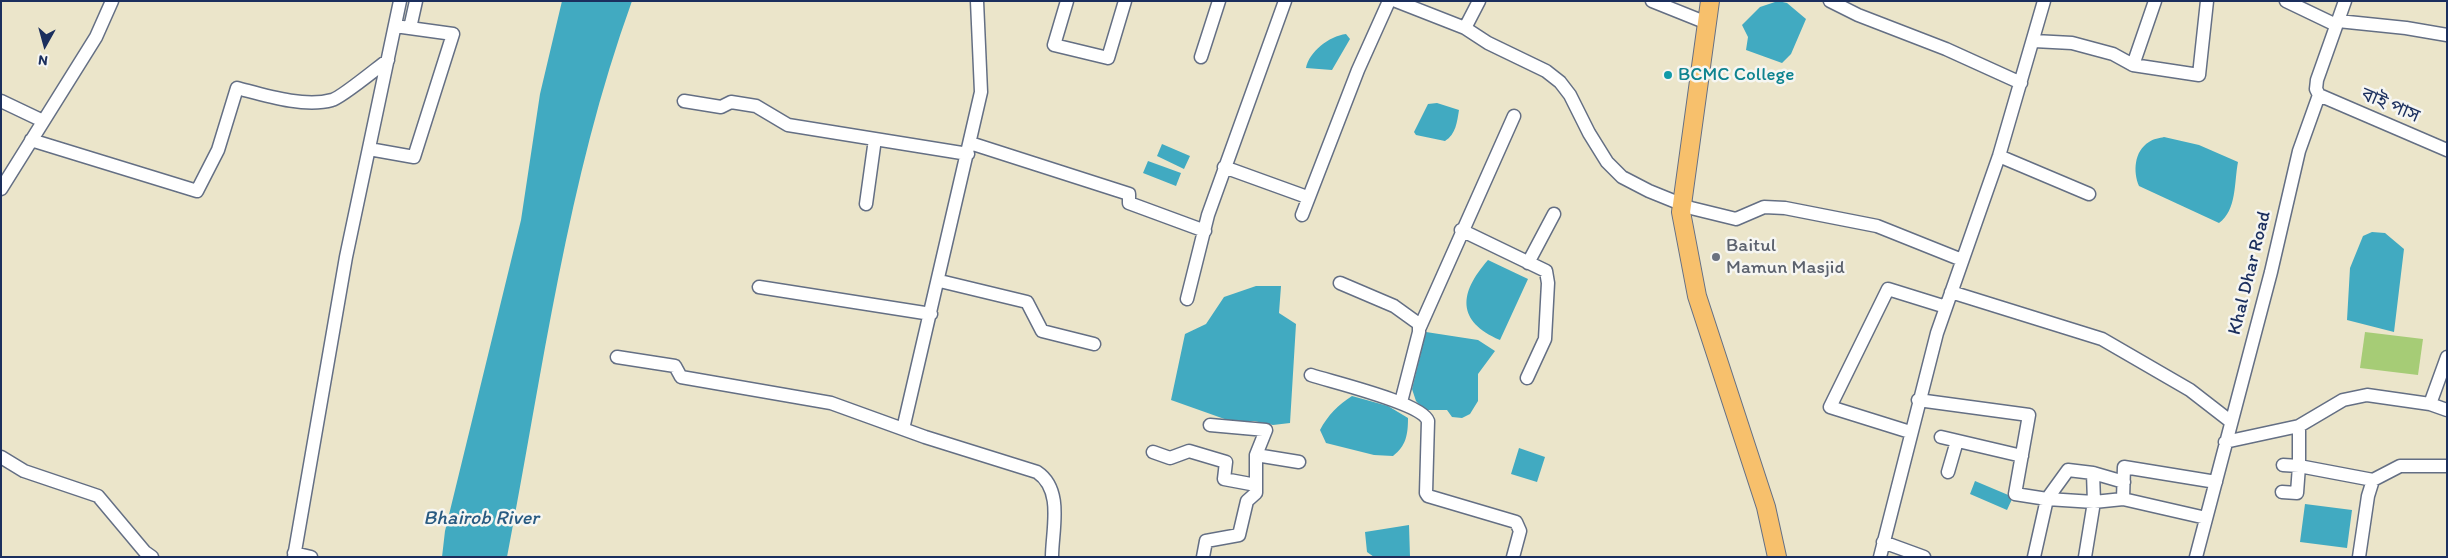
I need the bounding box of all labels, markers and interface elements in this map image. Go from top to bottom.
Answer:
north arrow [20,20,70,70]
text: N [37,51,49,69]
place label: BCMC College [1678,64,1794,86]
marker: BCMC College [1662,69,1674,81]
street label: বাই পাস [2357,84,2423,128]
street label: Khal Dhar Road [2224,209,2276,337]
place label: Baitul Mamun Masjid [1726,235,1845,279]
marker: Baitul Mamun Masjid [1710,251,1722,263]
water label: Bhairob River [423,507,539,531]

